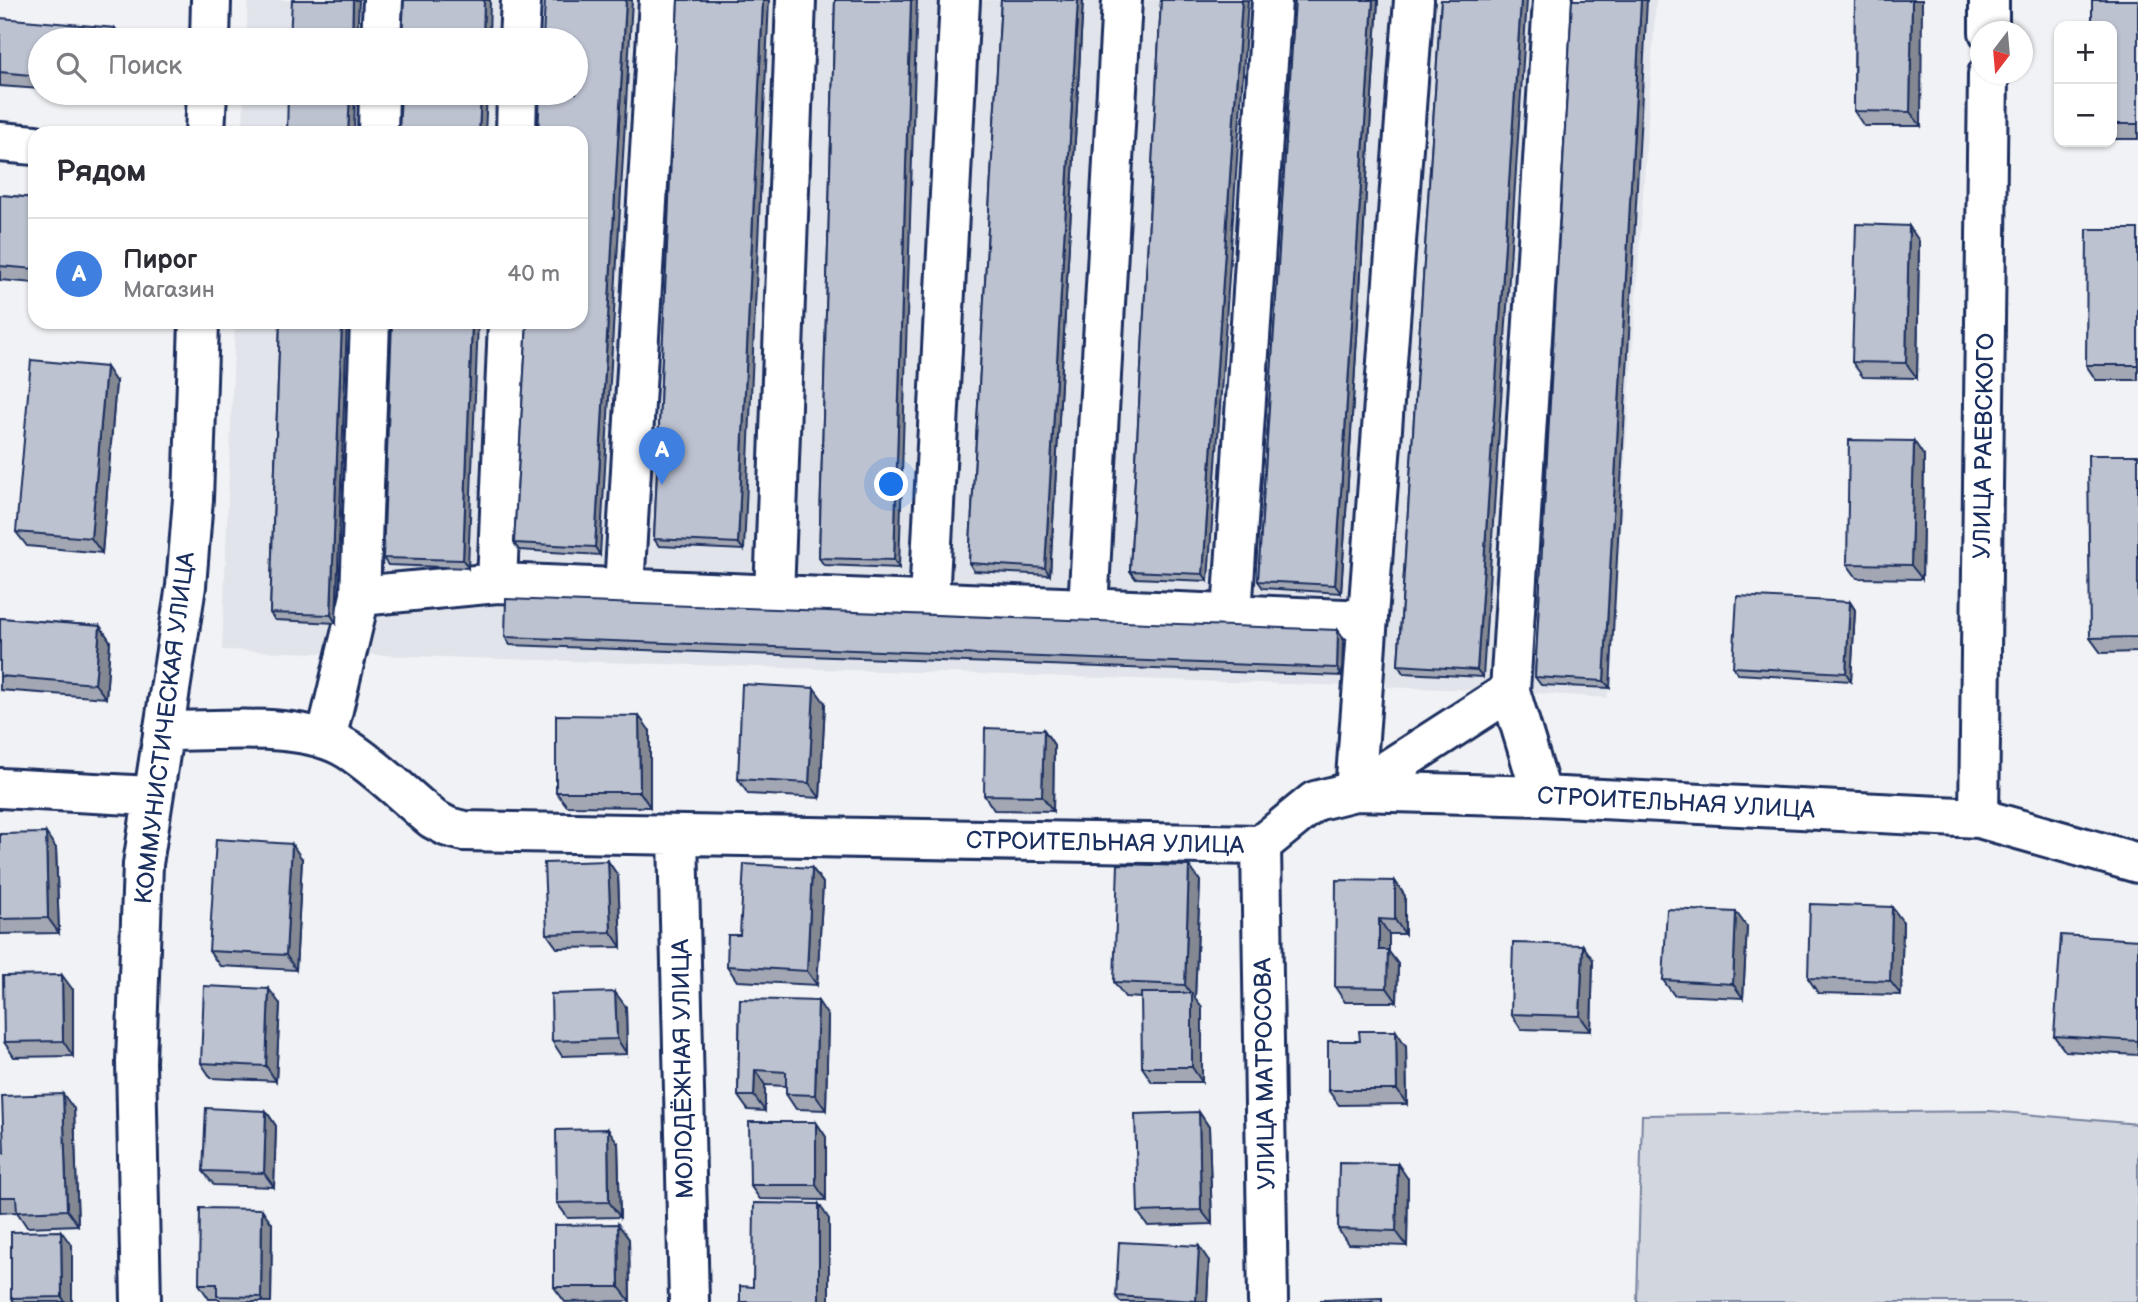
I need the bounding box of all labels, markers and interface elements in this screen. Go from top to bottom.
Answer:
north arrow [1970,21,2033,84]
map controls [2054,21,2117,147]
button: + [2054,21,2117,84]
search box [28,28,588,105]
icon: search [52,48,90,86]
text: Поиск [108,51,182,82]
button: − [2054,84,2117,147]
text: Рядом [56,154,146,190]
text: Пирог [123,245,197,276]
text: A [72,260,86,288]
text: 40 m [507,260,560,288]
text: Магазин [123,276,215,304]
street label: УЛИЦА РАЕВСКОГО [1968,333,2000,559]
pin: A [639,427,685,485]
your location [874,467,908,501]
street label: КОММУНИСТИЧЕСКАЯ УЛИЦА [129,550,201,906]
street label: СТРОИТЕЛЬНАЯ УЛИЦА [1536,781,1816,825]
street label: СТРОИТЕЛЬНАЯ УЛИЦА [966,826,1245,860]
street label: МОЛОДЁЖНАЯ УЛИЦА [666,938,700,1199]
street label: УЛИЦА МАТРОСОВА [1248,957,1282,1190]

